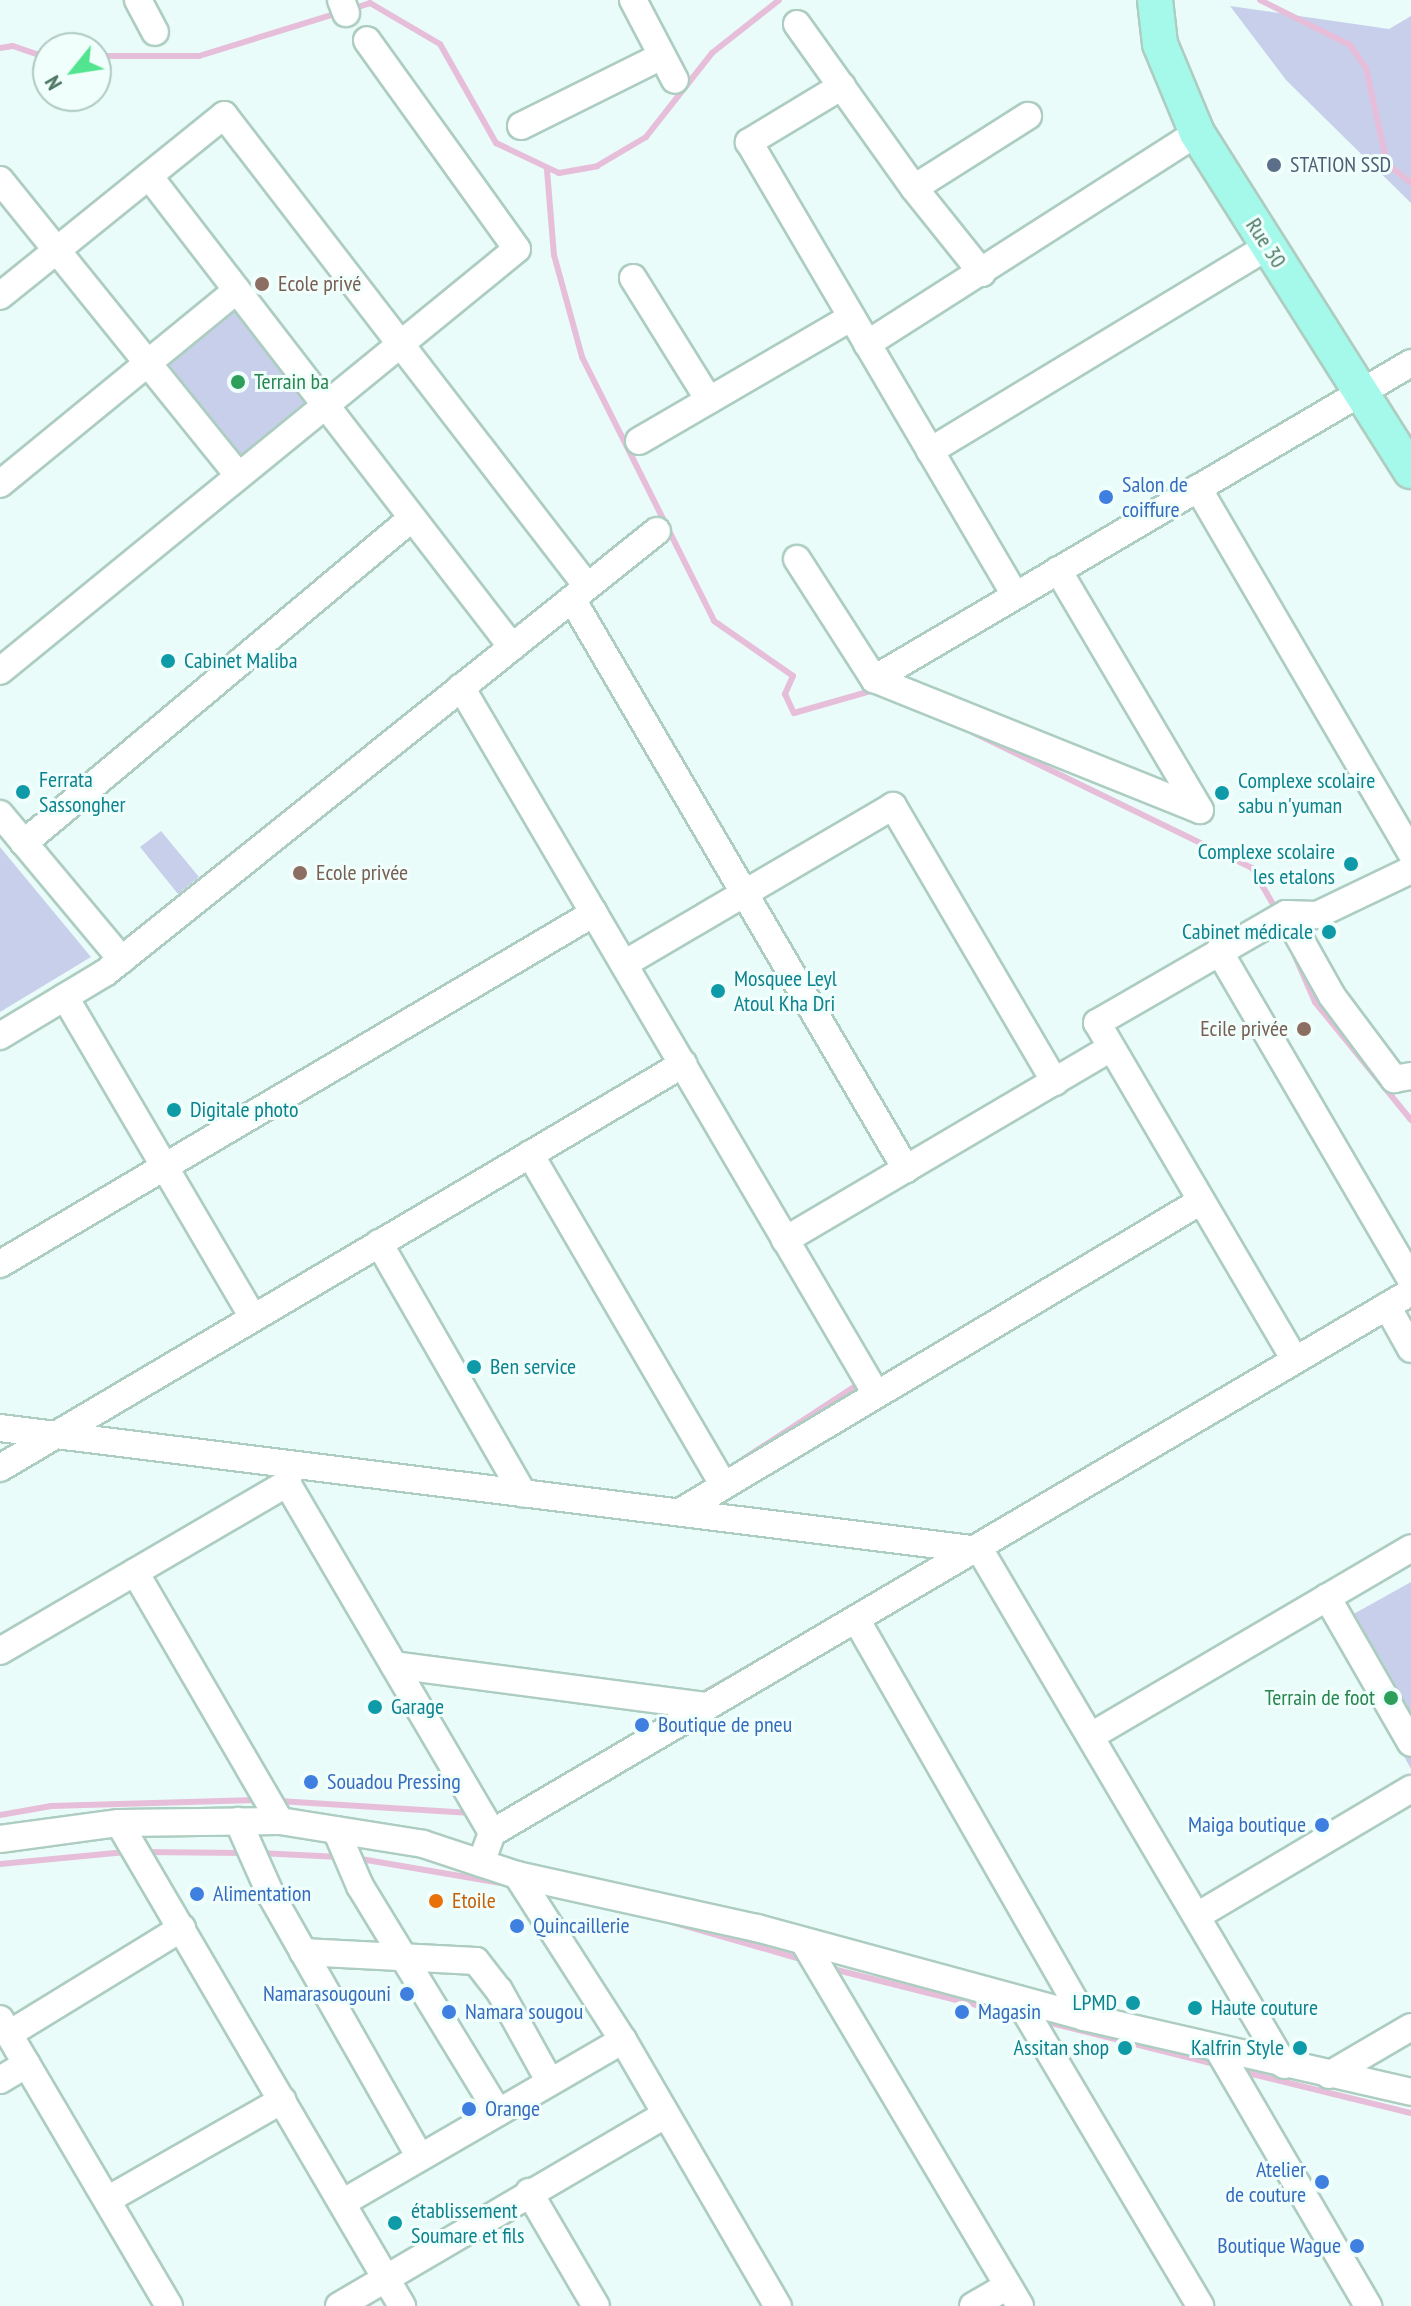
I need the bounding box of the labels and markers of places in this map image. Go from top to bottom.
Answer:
place label: STATION SSD [1290,152,1391,178]
marker: STATION SSD [1265,156,1283,174]
place label: Ecole privé [278,271,361,297]
marker: Ecole privé [253,275,271,293]
place label: Terrain ba [254,369,329,395]
marker: Terrain ba [229,373,247,391]
place label: Salon de coiffure [1122,471,1188,522]
marker: Salon de coiffure [1097,488,1115,506]
place label: Cabinet Maliba [184,648,297,674]
marker: Cabinet Maliba [159,652,177,670]
place label: Ferrata Sassongher [39,766,126,818]
place label: Complexe scolaire sabu n'yuman [1238,767,1375,818]
marker: Ferrata Sassongher [14,783,32,801]
marker: Complexe scolaire sabu n'yuman [1213,784,1231,802]
place label: Complexe scolaire les etalons [1198,838,1335,890]
marker: Complexe scolaire les etalons [1342,855,1360,873]
place label: Ecole privée [316,860,408,886]
marker: Ecole privée [291,864,309,882]
place label: Cabinet médicale [1182,919,1313,945]
marker: Cabinet médicale [1320,923,1338,941]
place label: Mosquee Leyl Atoul Kha Dri [734,965,837,1016]
marker: Mosquee Leyl Atoul Kha Dri [709,982,727,1000]
place label: Ecile privée [1200,1016,1288,1042]
marker: Ecile privée [1295,1020,1313,1038]
place label: Digitale photo [190,1097,298,1123]
marker: Digitale photo [165,1101,183,1119]
place label: Ben service [490,1354,576,1380]
marker: Ben service [465,1358,483,1376]
place label: Terrain de foot [1265,1685,1375,1711]
marker: Terrain de foot [1382,1689,1400,1707]
place label: Garage [391,1694,444,1720]
marker: Garage [366,1698,384,1716]
place label: Boutique de pneu [658,1712,792,1738]
marker: Boutique de pneu [633,1716,651,1734]
place label: Souadou Pressing [327,1769,461,1795]
marker: Souadou Pressing [302,1773,320,1791]
place label: Maiga boutique [1188,1812,1306,1838]
marker: Maiga boutique [1313,1816,1331,1834]
place label: Alimentation [213,1881,311,1907]
marker: Alimentation [188,1885,206,1903]
place label: Etoile [452,1888,496,1914]
marker: Etoile [427,1892,445,1910]
place label: Quincaillerie [533,1913,630,1939]
marker: Quincaillerie [508,1917,526,1935]
place label: Namarasougouni [263,1981,391,2007]
marker: Namarasougouni [398,1985,416,2003]
place label: LPMD [1072,1990,1117,2016]
marker: LPMD [1124,1994,1142,2012]
place label: Haute couture [1211,1995,1318,2021]
place label: Namara sougou [465,1999,583,2025]
place label: Magasin [978,1999,1041,2025]
marker: Haute couture [1186,1999,1204,2017]
marker: Namara sougou [440,2003,458,2021]
marker: Magasin [953,2003,971,2021]
place label: Assitan shop [1014,2035,1109,2061]
place label: Kalfrin Style [1191,2035,1284,2061]
marker: Assitan shop [1116,2039,1134,2057]
marker: Kalfrin Style [1291,2039,1309,2057]
place label: Orange [485,2096,540,2122]
marker: Orange [460,2100,478,2118]
place label: Atelier de couture [1226,2156,1306,2208]
marker: Atelier de couture [1313,2173,1331,2191]
place label: établissement Soumare et fils [411,2197,524,2248]
marker: établissement Soumare et fils [386,2214,404,2232]
place label: Boutique Wague [1217,2233,1341,2259]
marker: Boutique Wague [1348,2237,1366,2255]

